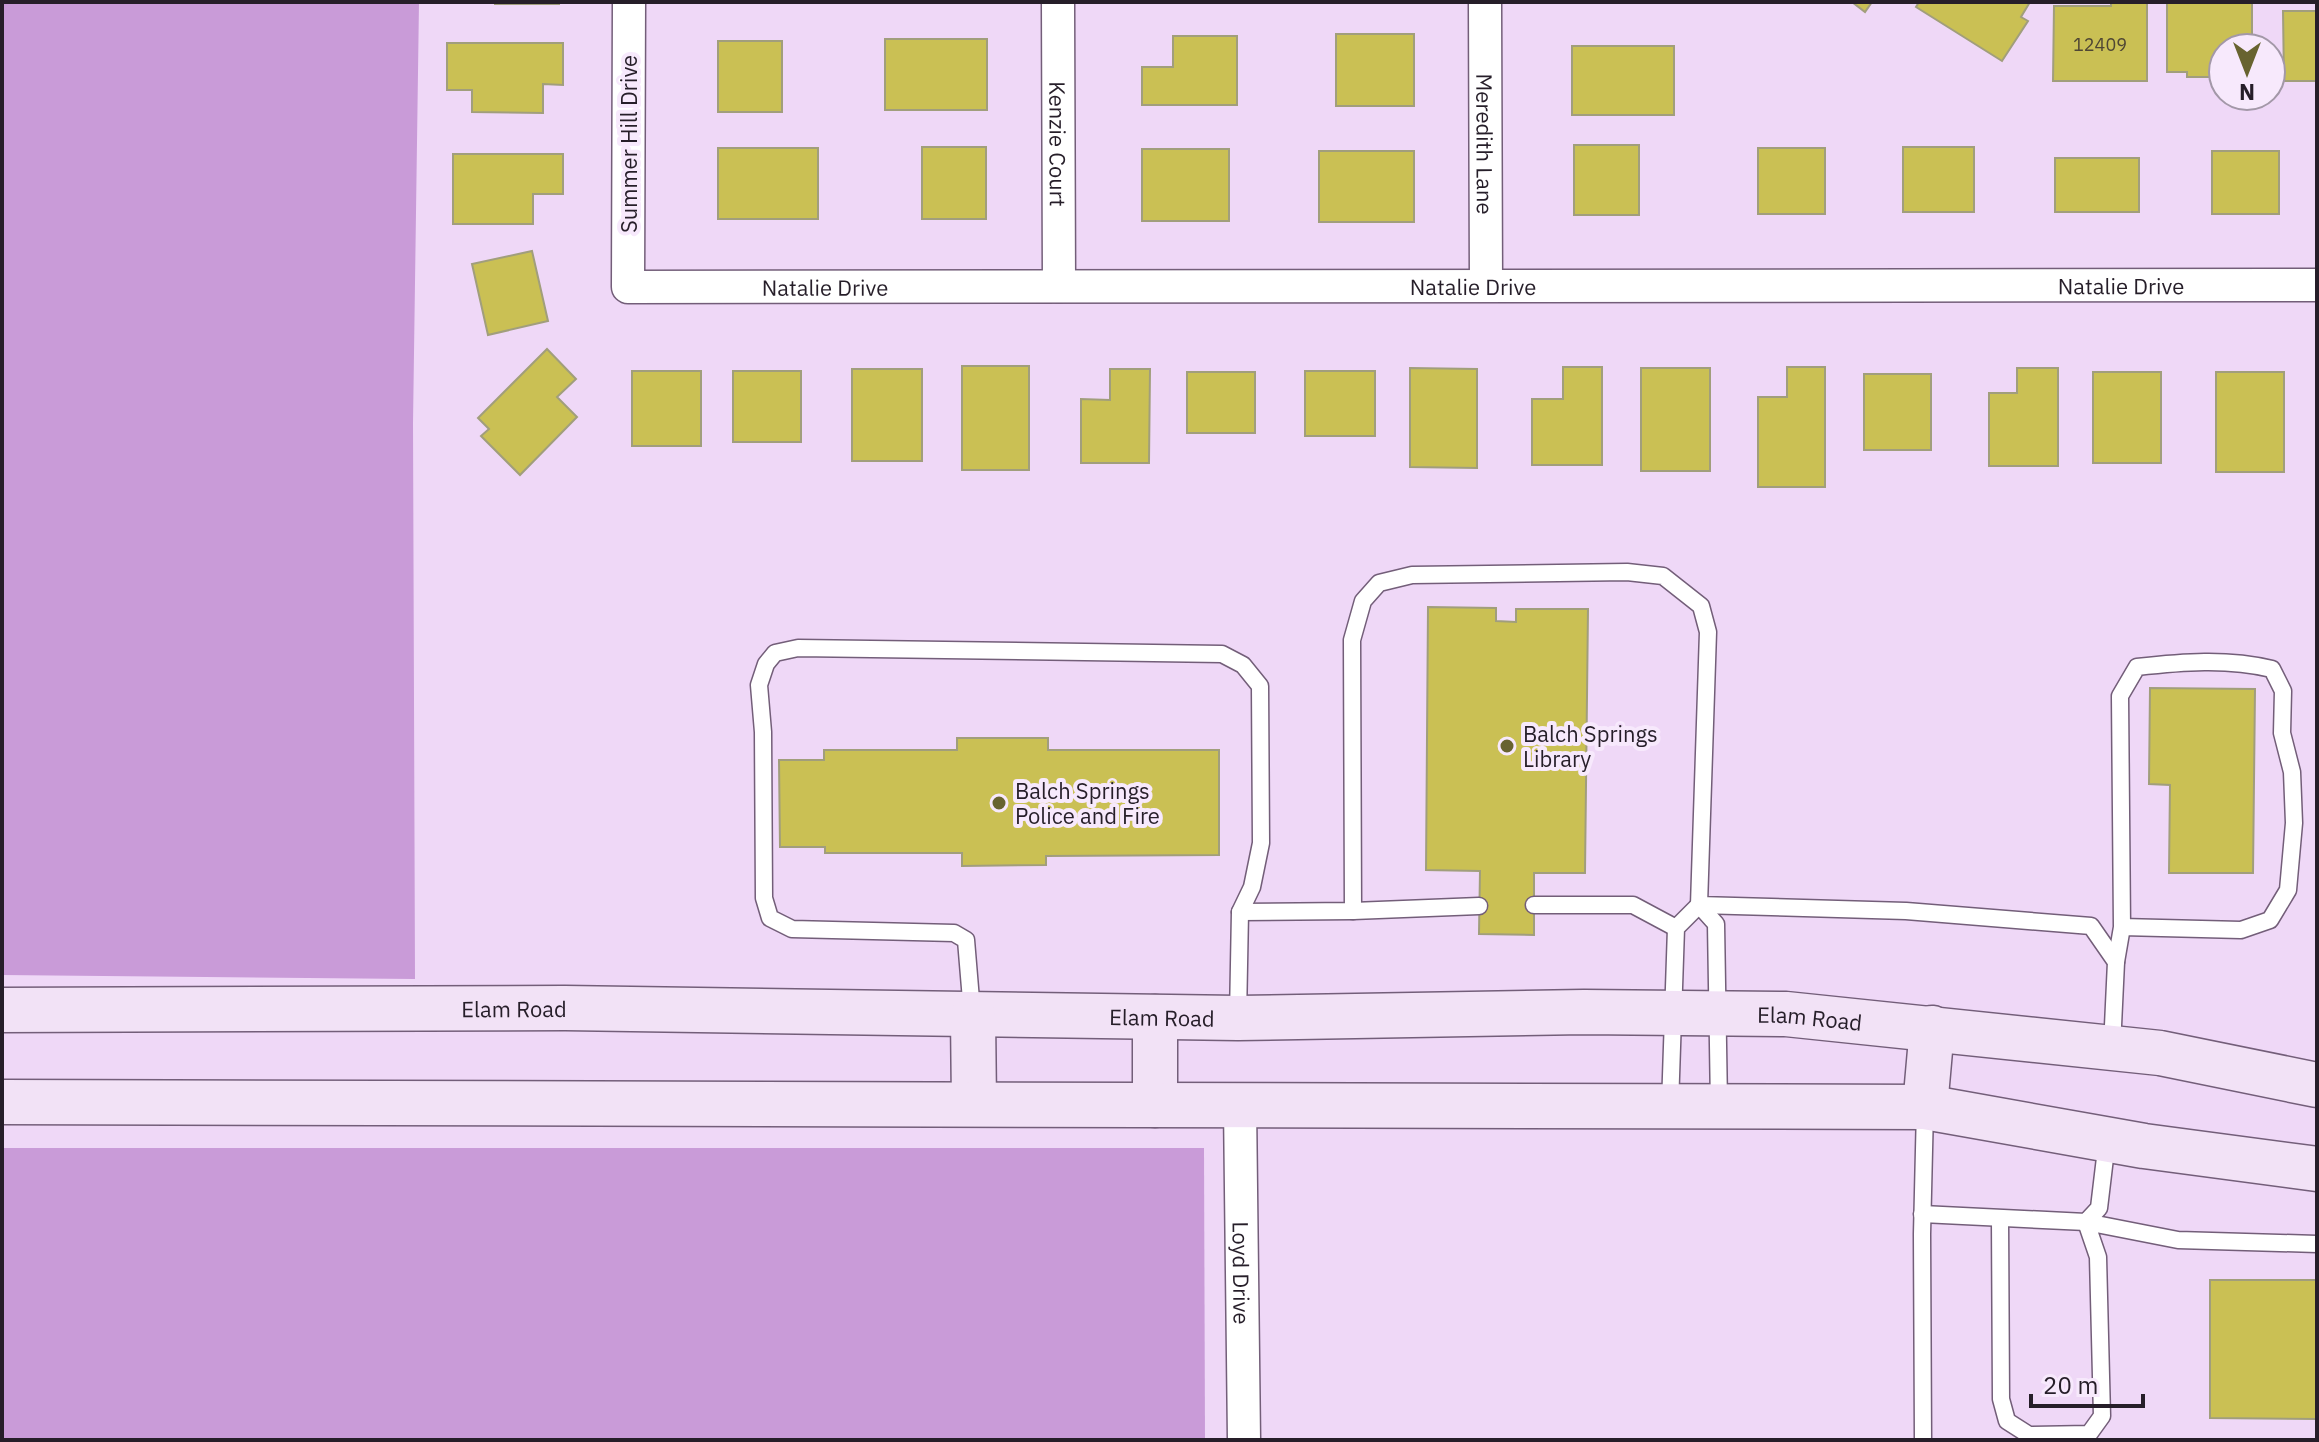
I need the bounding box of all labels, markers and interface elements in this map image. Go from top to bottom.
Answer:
north arrow [2207,32,2287,112]
house number: 12409 [2073,33,2127,56]
street label: Summer Hill Drive [614,55,643,233]
street label: Meredith Lane [1471,73,1500,215]
text: N [2239,78,2255,107]
street label: Kenzie Court [1044,81,1073,207]
street label: Natalie Drive [1410,271,1536,301]
street label: Natalie Drive [2058,271,2184,300]
street label: Natalie Drive [762,272,888,301]
place label: Balch Springs Library [1523,719,1658,773]
marker: Balch Springs Library [1498,737,1516,755]
place label: Balch Springs Police and Fire [1015,776,1160,830]
marker: Balch Springs Police and Fire [990,794,1008,812]
street label: Elam Road [461,993,567,1023]
street label: Elam Road [1757,999,1864,1036]
street label: Elam Road [1109,1002,1215,1032]
street label: Loyd Drive [1227,1221,1257,1325]
scale bar [2031,1358,2143,1408]
text: 20 m [2043,1369,2098,1401]

